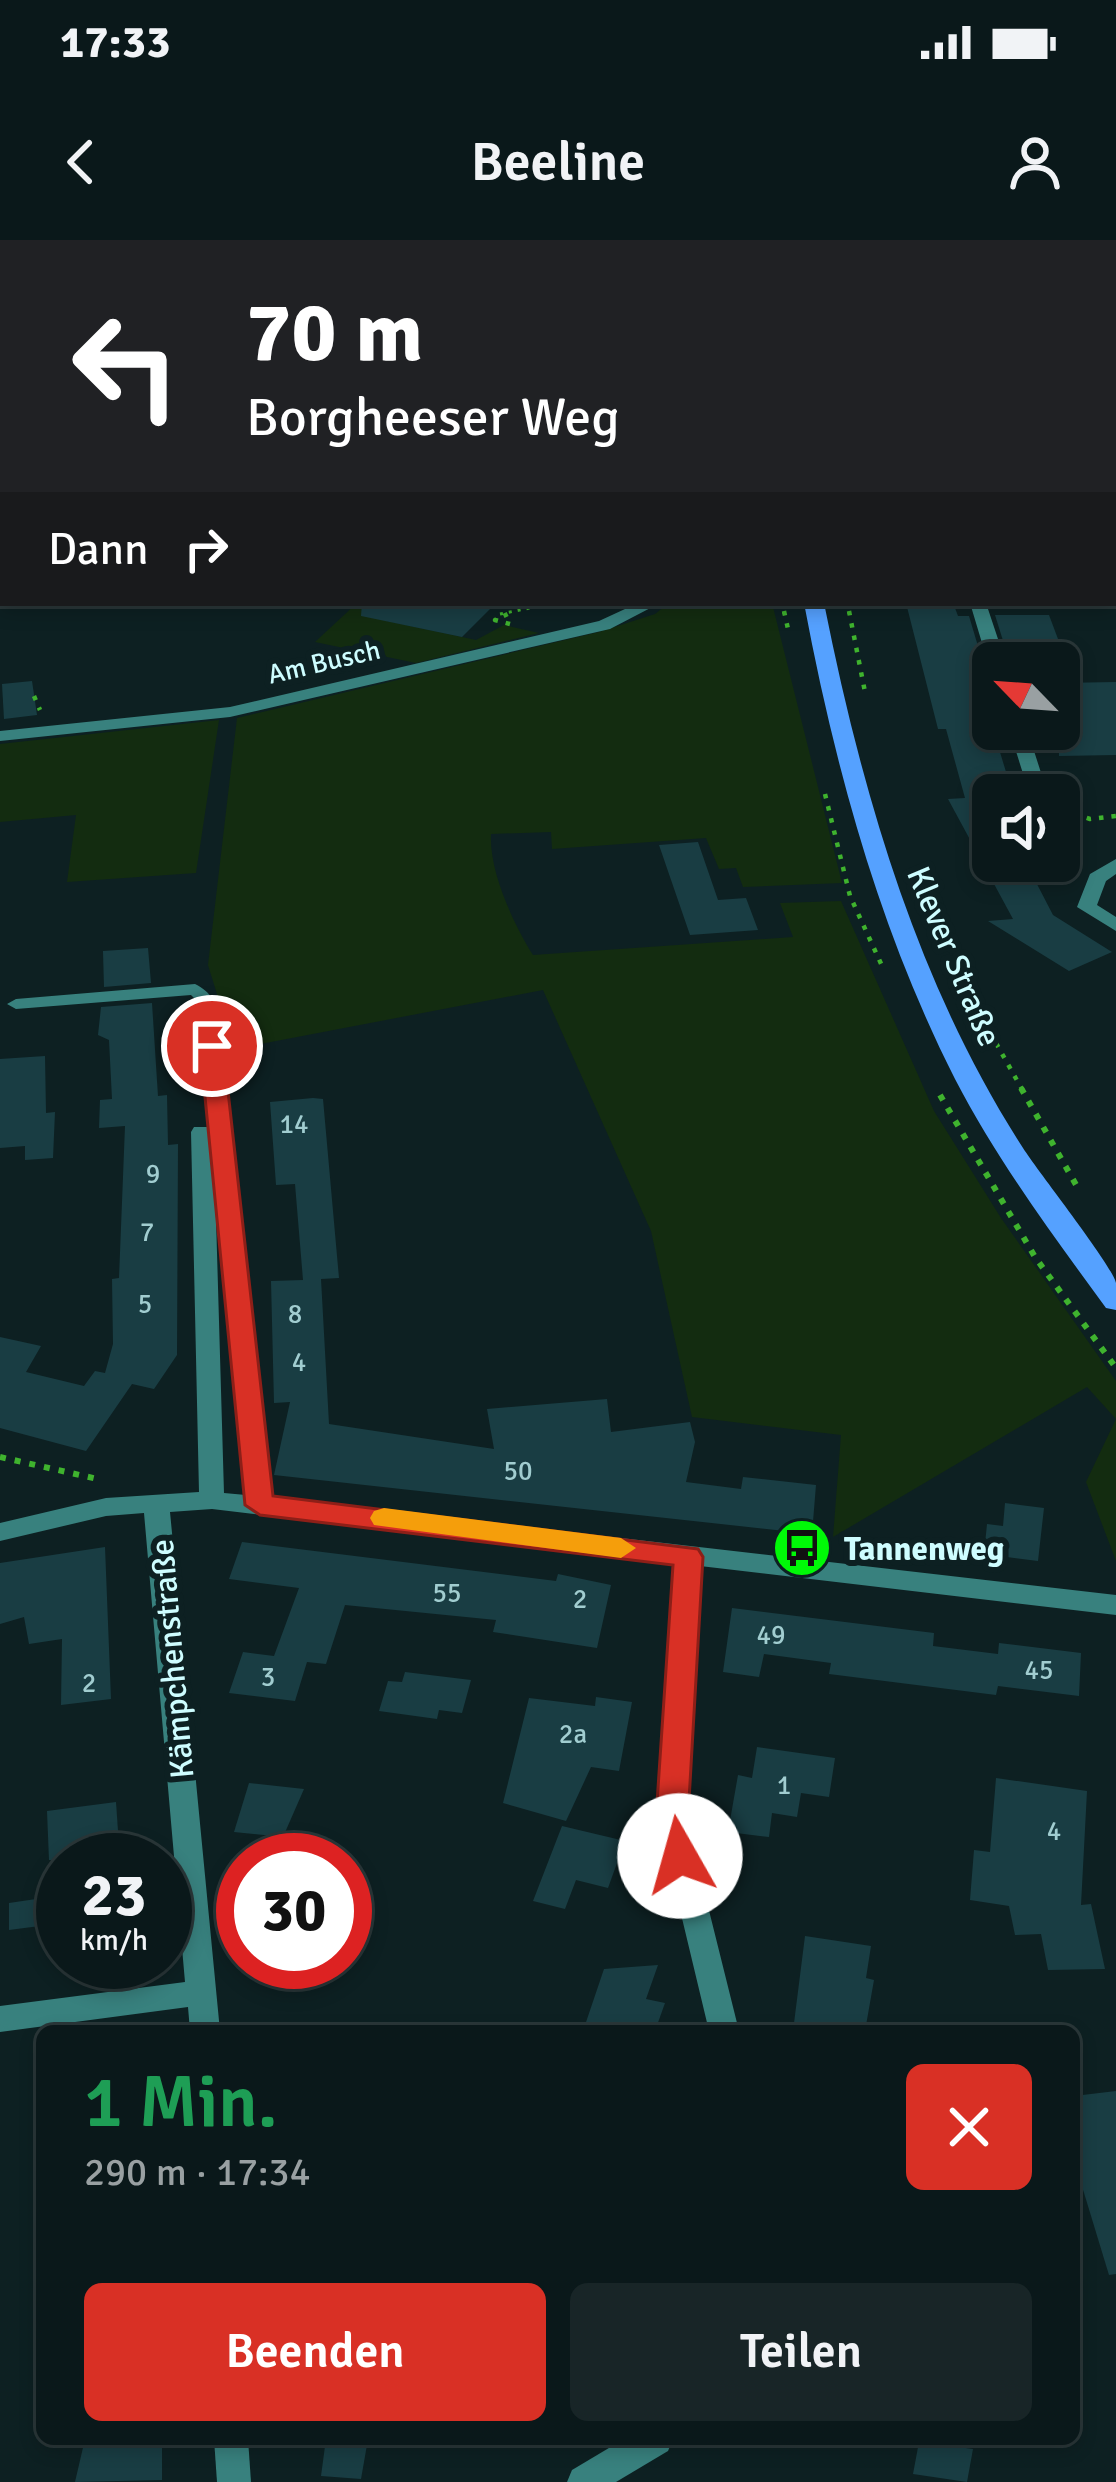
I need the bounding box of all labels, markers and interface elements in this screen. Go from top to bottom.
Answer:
text: 17:33 [60,15,170,70]
icon: back [48,129,114,195]
text: Beeline [471,129,645,196]
icon: person [1002,129,1068,195]
text: 70 m [246,281,423,385]
icon: left [48,288,204,444]
text: Borgheeser Weg [246,384,620,451]
icon: right [173,516,239,582]
text: Dann [48,522,149,577]
street label: Am Busch [265,634,384,691]
north arrow [972,642,1080,750]
map controls [972,642,1080,882]
button: sound [972,774,1080,882]
street label: Klever Straße [897,860,1010,1053]
pin [161,995,263,1097]
icon: arrive [179,1013,245,1079]
house number: 14 [279,1108,309,1141]
house number: 9 [146,1158,160,1191]
house number: 7 [140,1216,154,1249]
house number: 5 [138,1288,152,1321]
house number: 8 [288,1298,302,1331]
house number: 4 [292,1346,306,1379]
house number: 50 [503,1455,533,1488]
bus stop icon: Tannenweg [771,1517,833,1579]
place label: Tannenweg [844,1529,1004,1570]
street label: Kämpchenstraße [142,1538,203,1780]
house number: 55 [432,1577,462,1610]
house number: 2 [573,1583,587,1616]
house number: 49 [756,1619,786,1652]
house number: 45 [1024,1654,1054,1687]
house number: 3 [261,1661,275,1694]
house number: 2 [82,1667,96,1700]
house number: 2a [559,1718,587,1751]
house number: 1 [777,1769,791,1802]
position arrow [617,1793,743,1919]
house number: 4 [1047,1815,1061,1848]
speed limit sign: 30 [216,1833,372,1989]
text: 23 [82,1859,146,1933]
text: km/h [80,1922,148,1959]
text: 1 Min. [84,2058,278,2147]
button: close [906,2064,1032,2190]
text: 290 m · 17:34 [84,2148,311,2196]
button: Beenden [84,2283,546,2421]
button: Teilen [570,2283,1032,2421]

